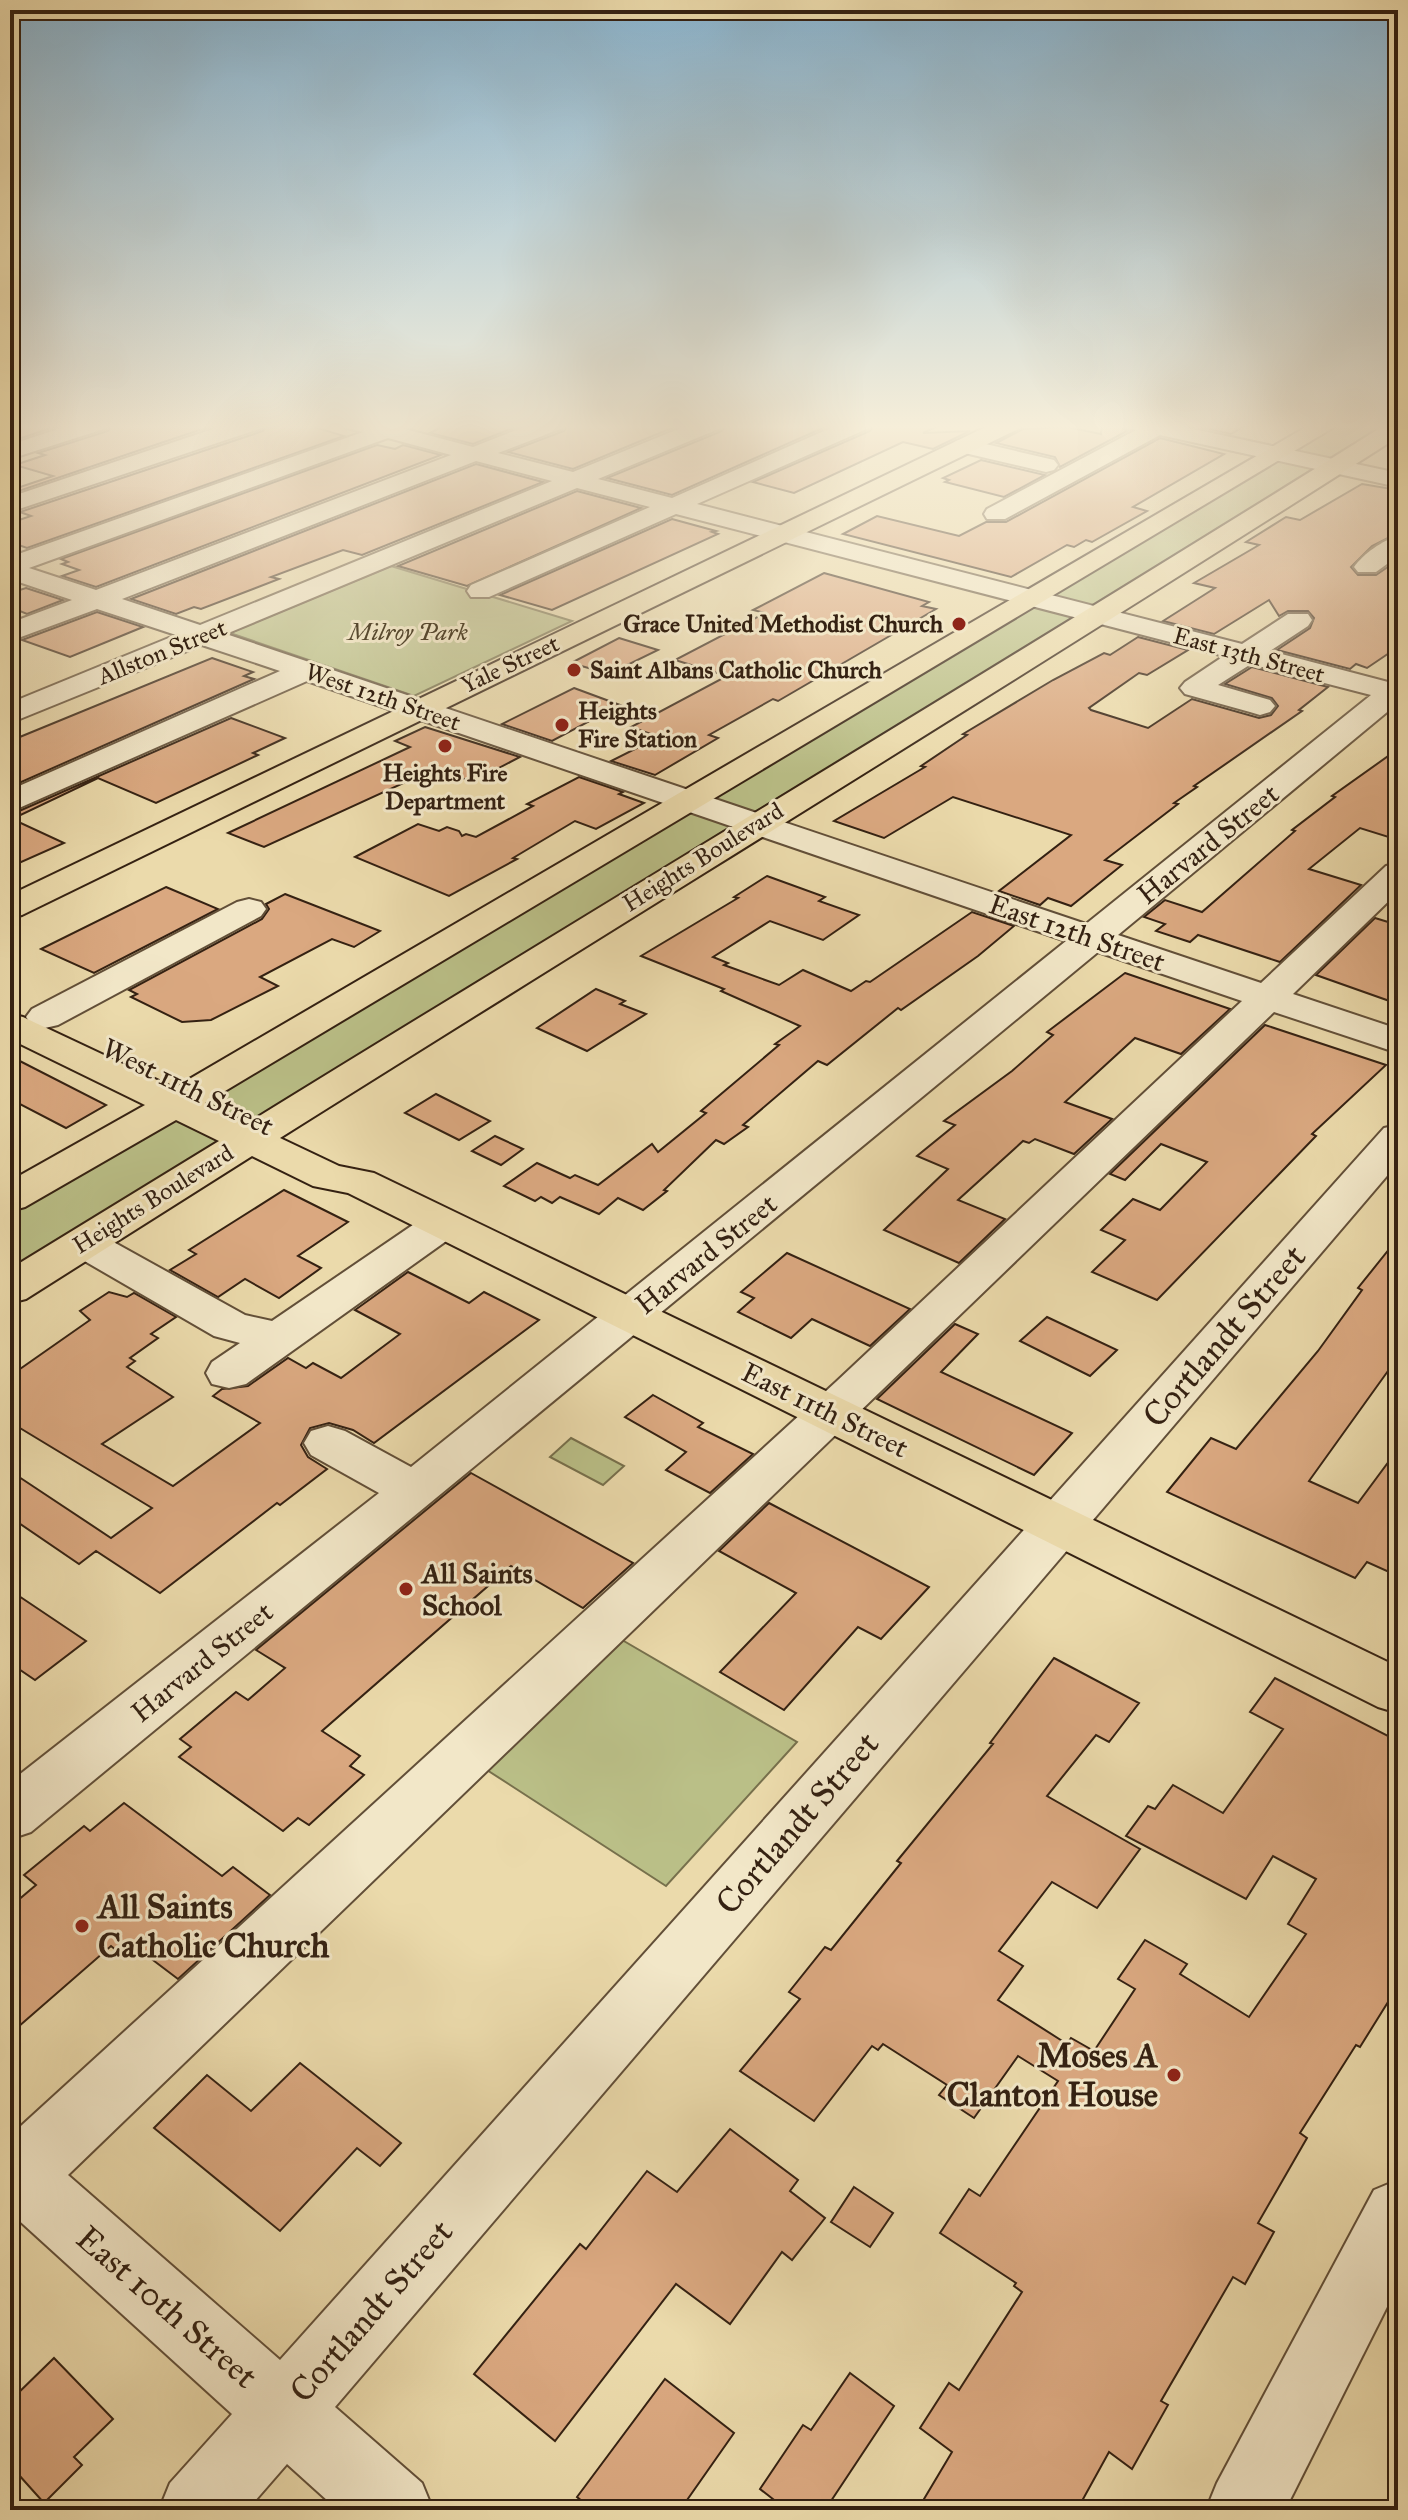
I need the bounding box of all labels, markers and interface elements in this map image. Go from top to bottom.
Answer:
place label: Grace United Methodist Church [623,609,944,639]
street label: Allston Street [92,612,231,692]
marker: Grace United Methodist Church [950,615,968,633]
park label: Milroy Park [346,617,468,647]
street label: East 13th Street [1170,620,1328,690]
street label: Yale Street [456,628,564,700]
place label: Saint Albans Catholic Church [590,655,882,685]
street label: West 12th Street [301,656,465,738]
marker: Saint Albans Catholic Church [565,661,583,679]
place label: Heights Fire Station [578,696,697,754]
marker: Heights Fire Station [553,716,571,734]
marker: Heights Fire Department [436,737,454,755]
place label: Heights Fire Department [382,758,508,816]
street label: Harvard Street [1130,776,1286,912]
street label: Heights Boulevard [617,796,789,918]
street label: East 12th Street [984,887,1170,980]
street label: West 11th Street [97,1030,280,1144]
street label: Heights Boulevard [67,1138,239,1260]
street label: Harvard Street [628,1186,784,1322]
street label: Cortlandt Street [1134,1237,1314,1435]
street label: East 11th Street [736,1355,914,1465]
place label: All Saints School [420,1556,533,1623]
marker: All Saints School [397,1580,415,1598]
street label: Harvard Street [124,1594,280,1730]
street label: Cortlandt Street [707,1724,887,1922]
place label: All Saints Catholic Church [96,1886,330,1966]
marker: All Saints Catholic Church [73,1917,91,1935]
place label: Moses A Clanton House [947,2035,1159,2115]
marker: Moses A Clanton House [1165,2066,1183,2084]
street label: Cortlandt Street [281,2212,461,2410]
street label: East 10th Street [68,2217,266,2397]

